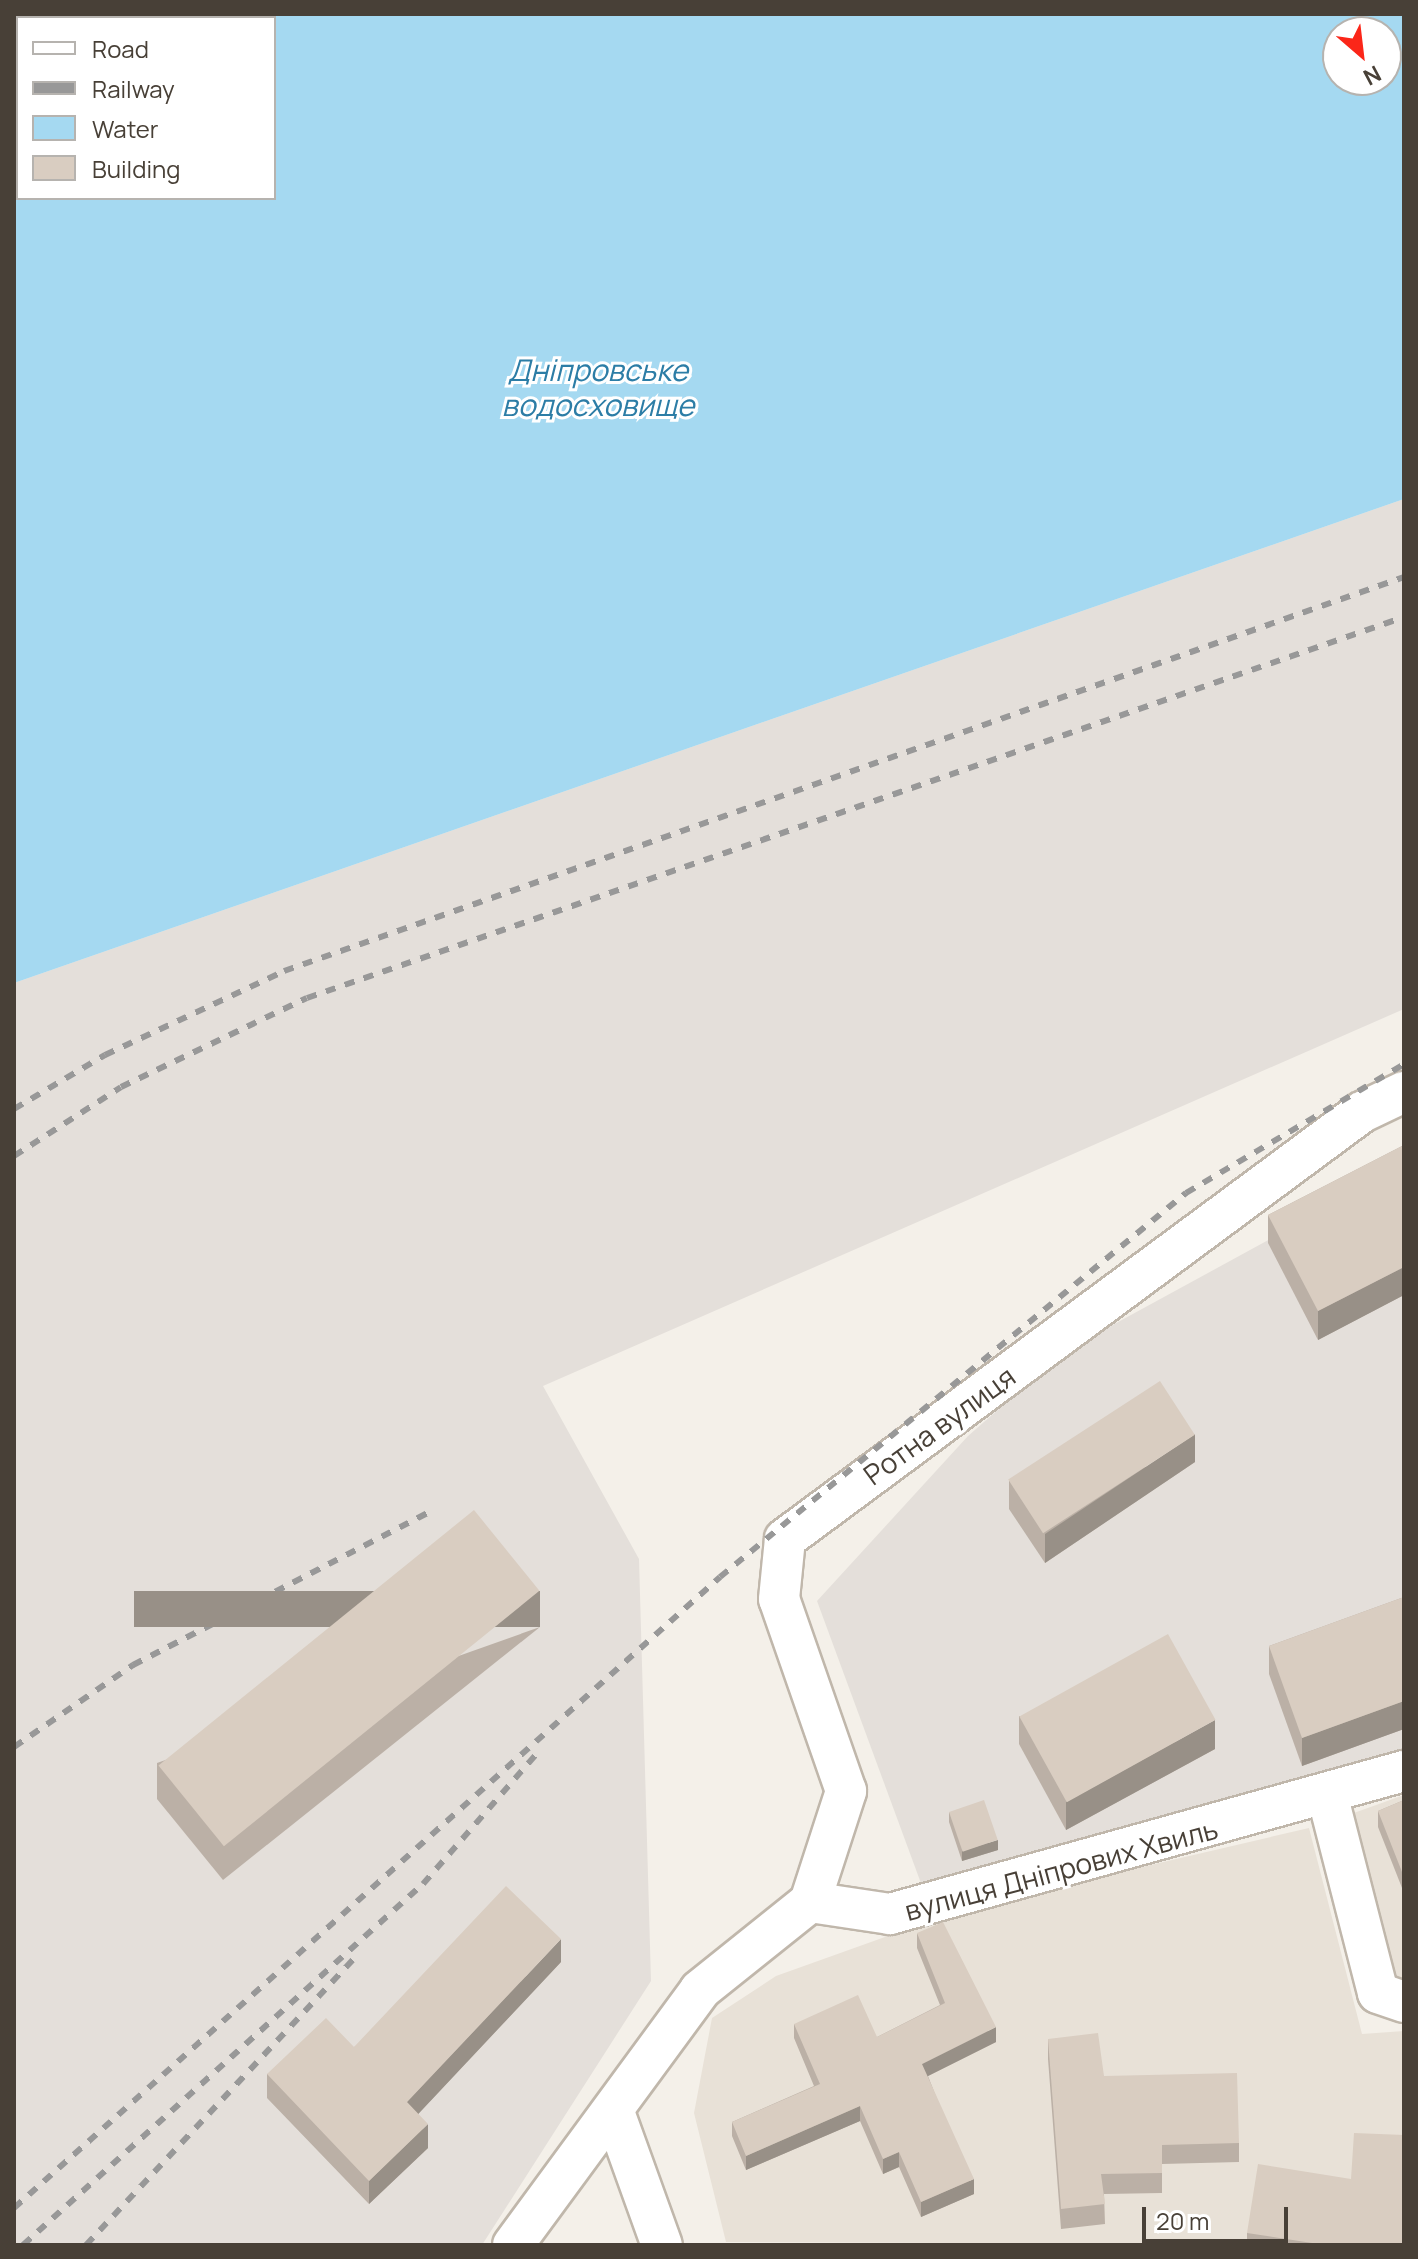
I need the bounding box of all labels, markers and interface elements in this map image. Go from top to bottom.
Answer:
legend [16,16,276,200]
north arrow [1322,16,1402,96]
text: Road [92,32,149,65]
text: N [1358,58,1386,92]
text: Railway [92,72,175,105]
text: Water [92,112,159,145]
text: Building [92,152,180,185]
water label: Дніпровське водосховище [502,352,694,422]
street label: Ротна вулиця [857,1359,1021,1491]
street label: вулиця Дніпрових Хвиль [901,1811,1221,1927]
scale bar [1146,2191,1292,2241]
text: 20 m [1156,2204,1209,2237]

